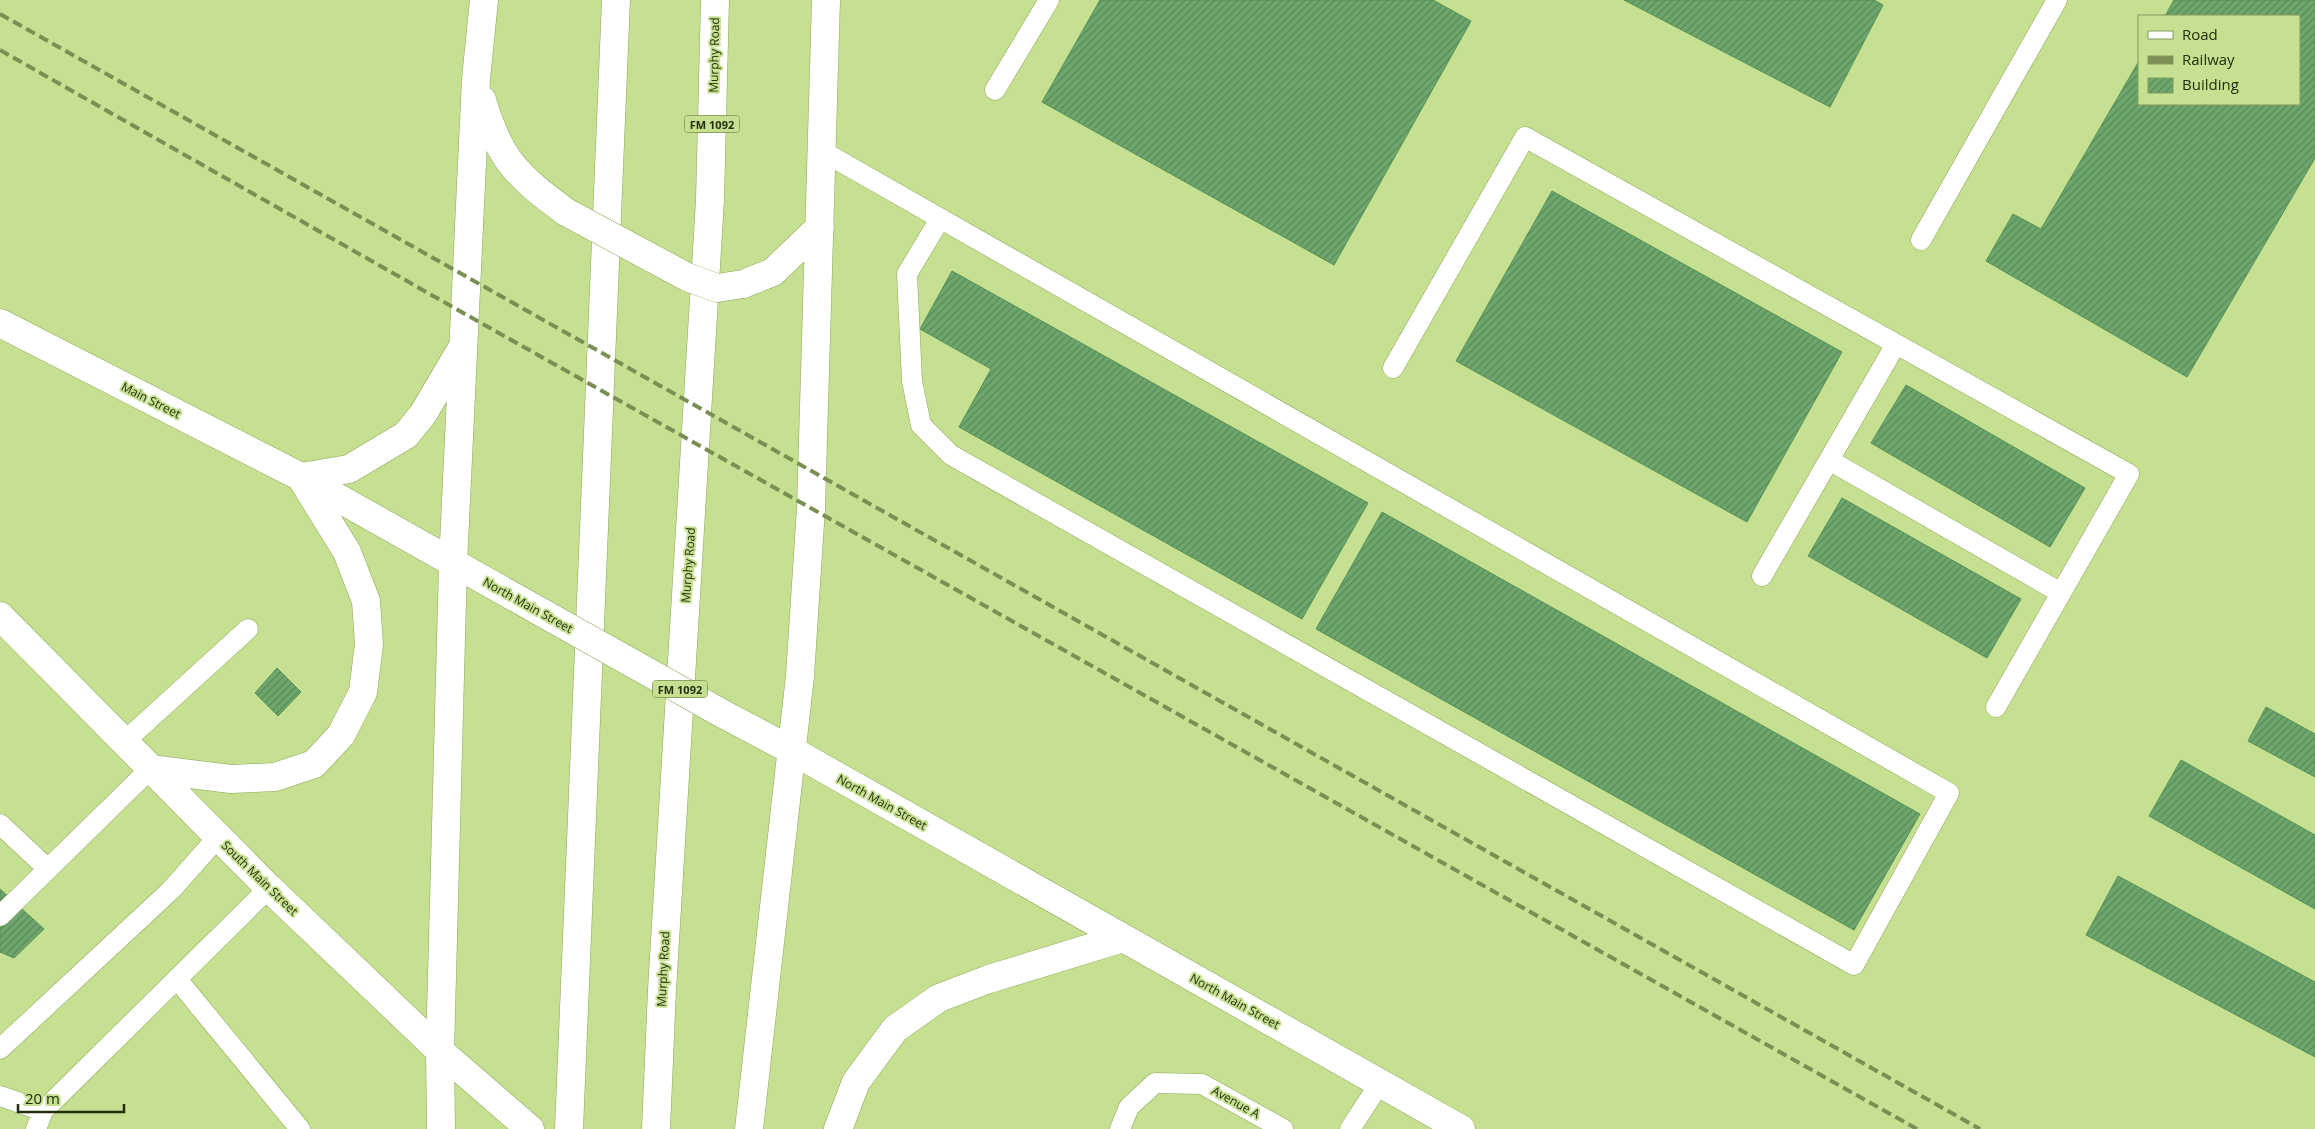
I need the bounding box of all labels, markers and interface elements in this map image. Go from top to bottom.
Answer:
legend [2138,15,2300,105]
street label: Murphy Road [705,17,723,93]
text: Road [2182,24,2218,44]
text: Railway [2182,49,2235,69]
text: Building [2182,74,2239,94]
road number: FM 1092 [684,116,740,132]
street label: Main Street [118,378,184,422]
street label: Murphy Road [677,527,699,603]
street label: North Main Street [480,573,576,637]
road number: FM 1092 [652,681,708,698]
street label: North Main Street [834,770,930,834]
street label: South Main Street [218,837,302,919]
street label: Murphy Road [653,931,673,1007]
street label: North Main Street [1187,969,1283,1033]
scale bar [18,1082,124,1114]
street label: Avenue A [1209,1082,1263,1122]
text: 20 m [25,1088,60,1108]

